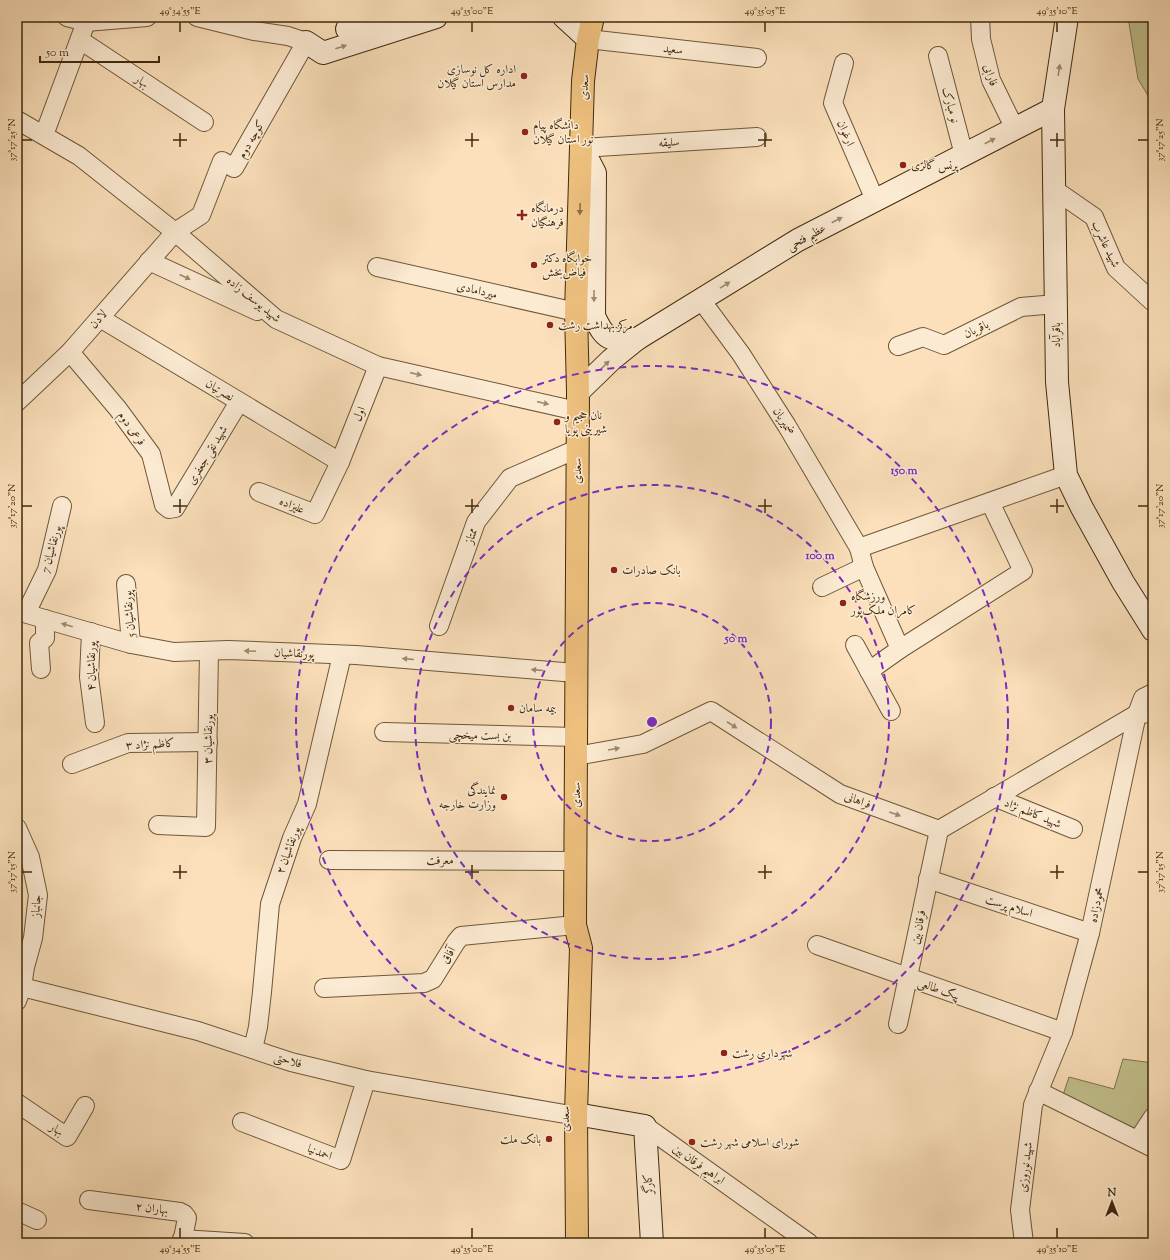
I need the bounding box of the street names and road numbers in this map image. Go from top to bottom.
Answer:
street label: سعید [662,40,684,60]
street label: فارابی [978,62,1002,89]
street label: بهار [130,70,152,93]
street label: سعدی [575,73,595,101]
street label: نو مبارک [937,85,963,125]
street label: کوچه دوم [234,117,271,163]
street label: ارغوان [832,118,859,150]
street label: سلیقه [658,133,680,153]
street label: شهید عاشرب [1086,218,1124,271]
street label: عظیم فتحی [784,220,831,258]
street label: شهید یوسف زاده [222,272,285,327]
street label: میردامادی [455,278,499,304]
street label: لادن [85,306,112,333]
street label: باقریان [961,316,992,344]
street label: باقرآباد [1048,322,1066,348]
street label: نصرتیان [202,375,237,406]
street label: اول [349,404,371,425]
street label: ضمیریان [768,404,799,439]
street label: فرعی دوم [112,408,150,450]
street label: شهید نقی جعفری [183,422,233,489]
street label: سعدی [569,458,587,484]
street label: علیزاده [276,493,307,519]
street label: پورنقاشیان 7 [37,523,67,575]
street label: ممتاز [460,526,483,548]
street label: پورنقاشیان 5 [119,589,141,639]
street label: پورنقاشیان ۴ [83,640,101,691]
street label: پورنقاشیان [274,644,315,664]
street label: پورنقاشیان ۳ [200,713,218,764]
street label: بن بست میخچی [449,726,512,746]
street label: کاظم نژاد ۳ [125,735,175,756]
street label: سعدی [568,782,586,808]
street label: فراهانی [842,788,874,814]
street label: شهید کاظم نژاد [1001,794,1064,834]
street label: پورنقاشیان ۲ [272,823,306,877]
street label: معرفت [426,852,454,870]
street label: محمودزاده [1084,886,1109,924]
street label: اسلام پرست [982,891,1035,924]
street label: جانباز [27,894,47,919]
street label: فرقان بین [907,908,931,946]
street label: آفاق [437,942,462,967]
street label: پیک طالعی [915,974,962,1006]
street label: فلاحتی [272,1048,304,1074]
street label: سعدی [557,1106,575,1132]
street label: بهار [45,1118,67,1141]
street label: احمدنیا [305,1140,335,1166]
street label: ابراهیم فرقان بین [667,1140,729,1191]
street label: شهید نوروزی [1014,1141,1038,1193]
street label: کارگر [639,1173,659,1197]
street label: بهاران ۲ [134,1198,169,1220]

